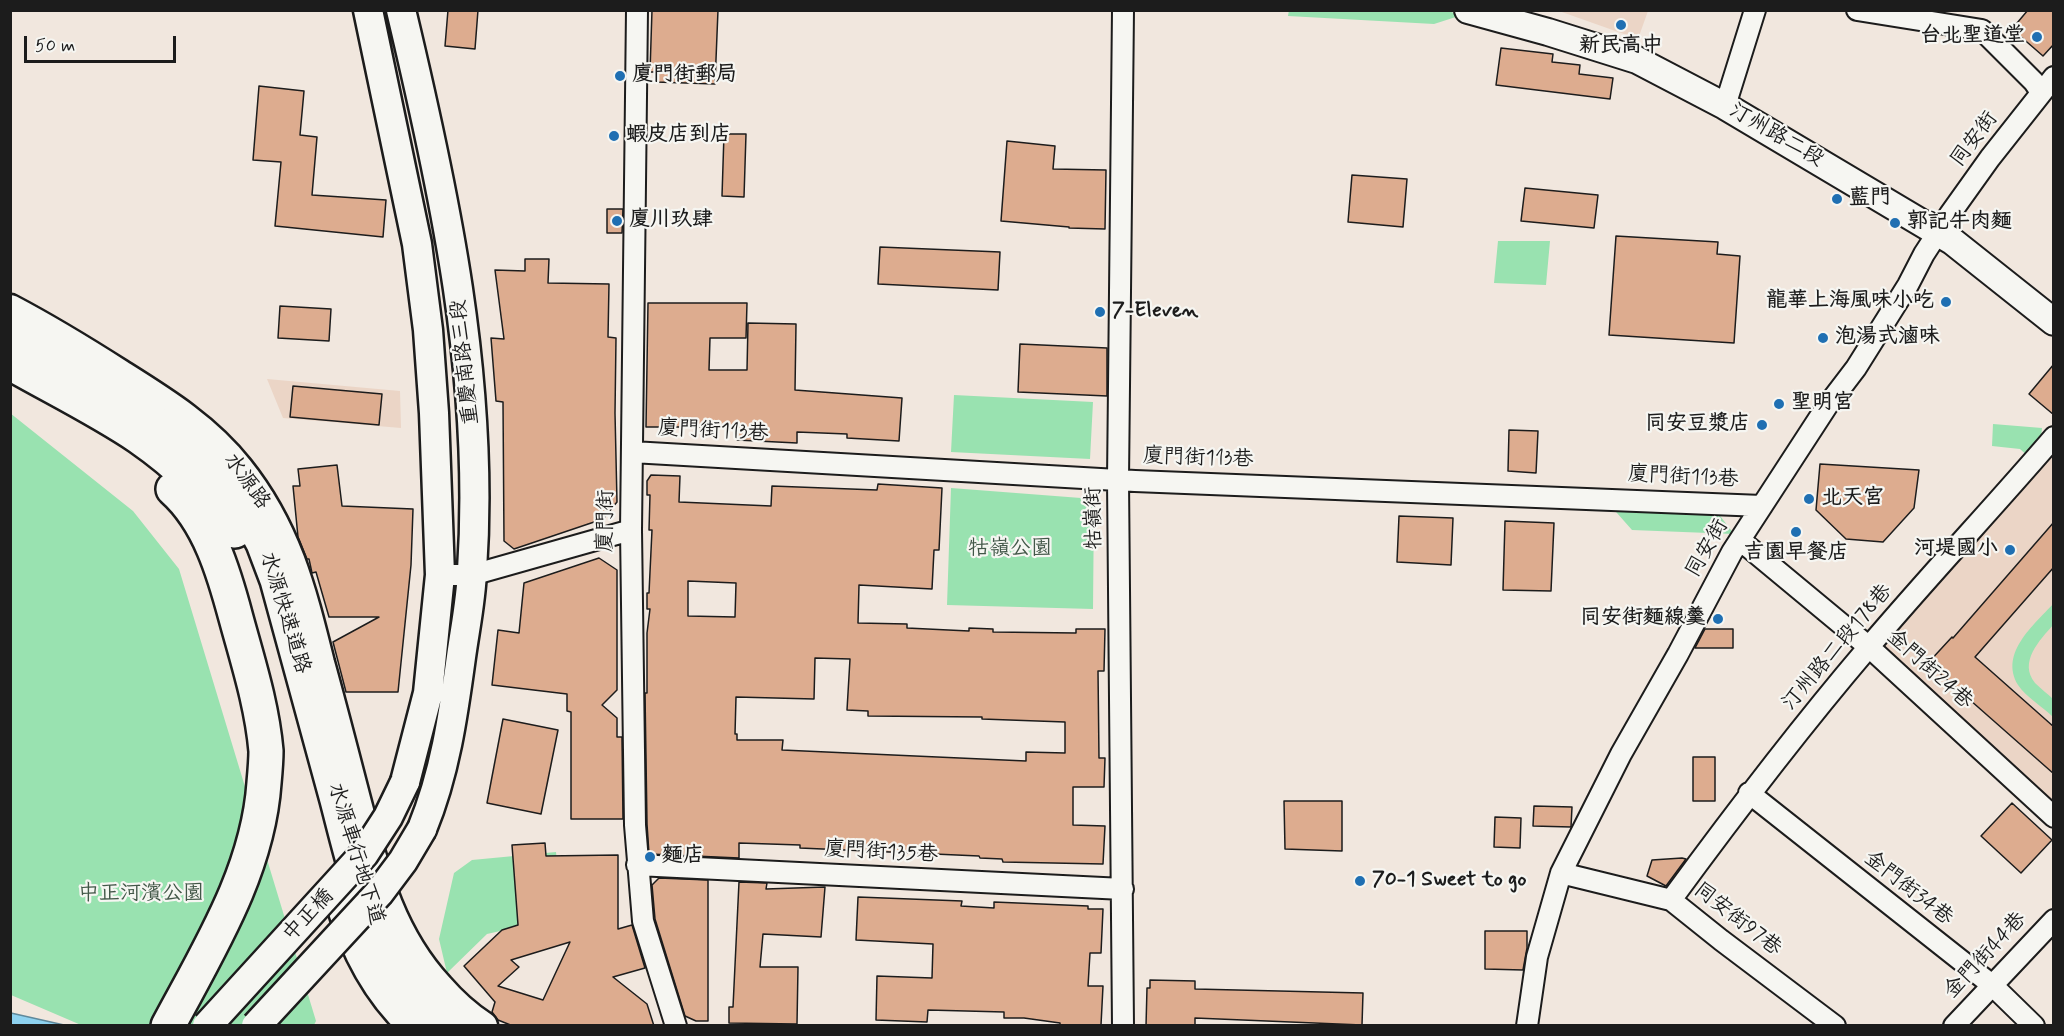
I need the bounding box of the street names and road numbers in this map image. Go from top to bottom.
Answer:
street label: 汀州路二段 [1724,99,1828,173]
street label: 同安街 [1946,107,2004,173]
street label: 重慶南路三段 [447,298,485,426]
street label: 廈門街113巷 [657,417,769,447]
street label: 廈門街113巷 [1142,444,1254,474]
street label: 水源路 [217,449,275,515]
street label: 廈門街113巷 [1627,463,1739,493]
street label: 牯嶺街 [1082,486,1108,550]
street label: 廈門街 [594,489,620,553]
street label: 同安街 [1681,515,1735,583]
street label: 水源快速道路 [254,549,314,677]
street label: 汀州路二段178巷 [1778,580,1898,716]
street label: 金門街24巷 [1881,625,1977,715]
street label: 水源車行地下道 [321,780,389,928]
street label: 廈門街135巷 [823,837,939,869]
street label: 金門街34巷 [1858,846,1958,932]
street label: 同安街97巷 [1688,878,1786,962]
street label: 中正橋 [278,884,340,948]
street label: 金門街44巷 [1940,908,2032,1004]

